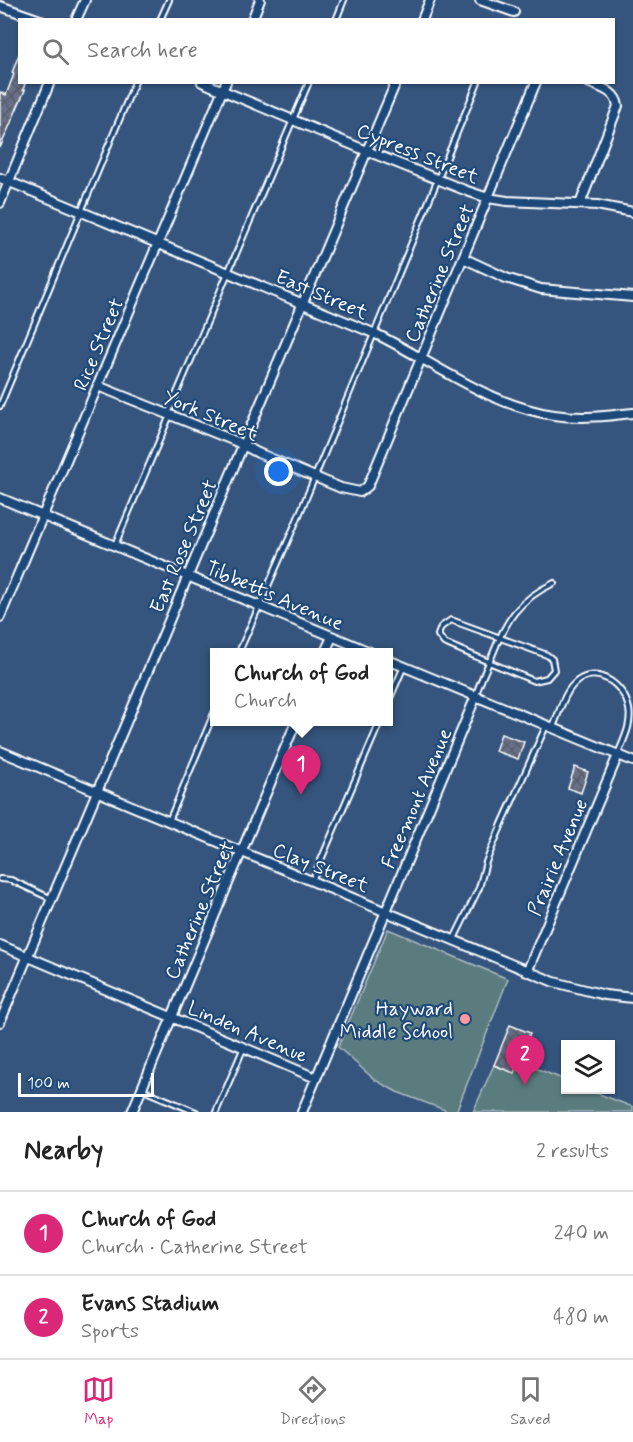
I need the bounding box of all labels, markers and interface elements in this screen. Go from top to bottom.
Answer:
search box [18,18,615,84]
icon: search [39,35,72,68]
text: Search here [87,37,198,65]
street label: Cypress Street [352,118,483,191]
street label: Catherine Street [399,200,482,347]
street label: East Street [271,264,372,327]
street label: Rice Street [68,294,131,395]
street label: York Street [159,384,262,449]
your location [264,457,293,486]
street label: East Rose Street [144,476,225,617]
street label: Tibbetts Avenue [201,555,348,638]
popup [210,648,393,726]
text: Church of God [234,660,369,688]
text: Church [234,688,297,715]
street label: Freemont Avenue [376,724,459,873]
pin: 1 [282,746,320,795]
street label: Prairie Avenue [522,795,595,920]
street label: Catherine Street [159,837,242,984]
street label: Clay Street [268,837,373,900]
street label: Linden Avenue [183,995,312,1070]
place label: Hayward Middle School [340,996,453,1046]
marker: Hayward Middle School [458,1012,472,1026]
pin: 2 [506,1036,544,1085]
map controls [561,1040,615,1094]
button: layers [561,1040,615,1094]
scale bar [18,1070,154,1098]
text: 100 m [27,1073,70,1094]
text: Nearby [24,1134,103,1168]
text: 2 results [536,1138,609,1165]
text: Church of God [81,1206,216,1234]
text: 1 [39,1220,48,1247]
text: 240 m [554,1220,609,1247]
text: Church · Catherine Street [81,1234,308,1261]
text: Evans Stadium [81,1290,219,1318]
text: 2 [39,1304,48,1331]
text: 480 m [553,1304,609,1331]
text: Sports [81,1318,139,1345]
tab: Map [82,1373,115,1430]
tab: Directions [280,1373,346,1430]
tab: Saved [510,1373,551,1430]

